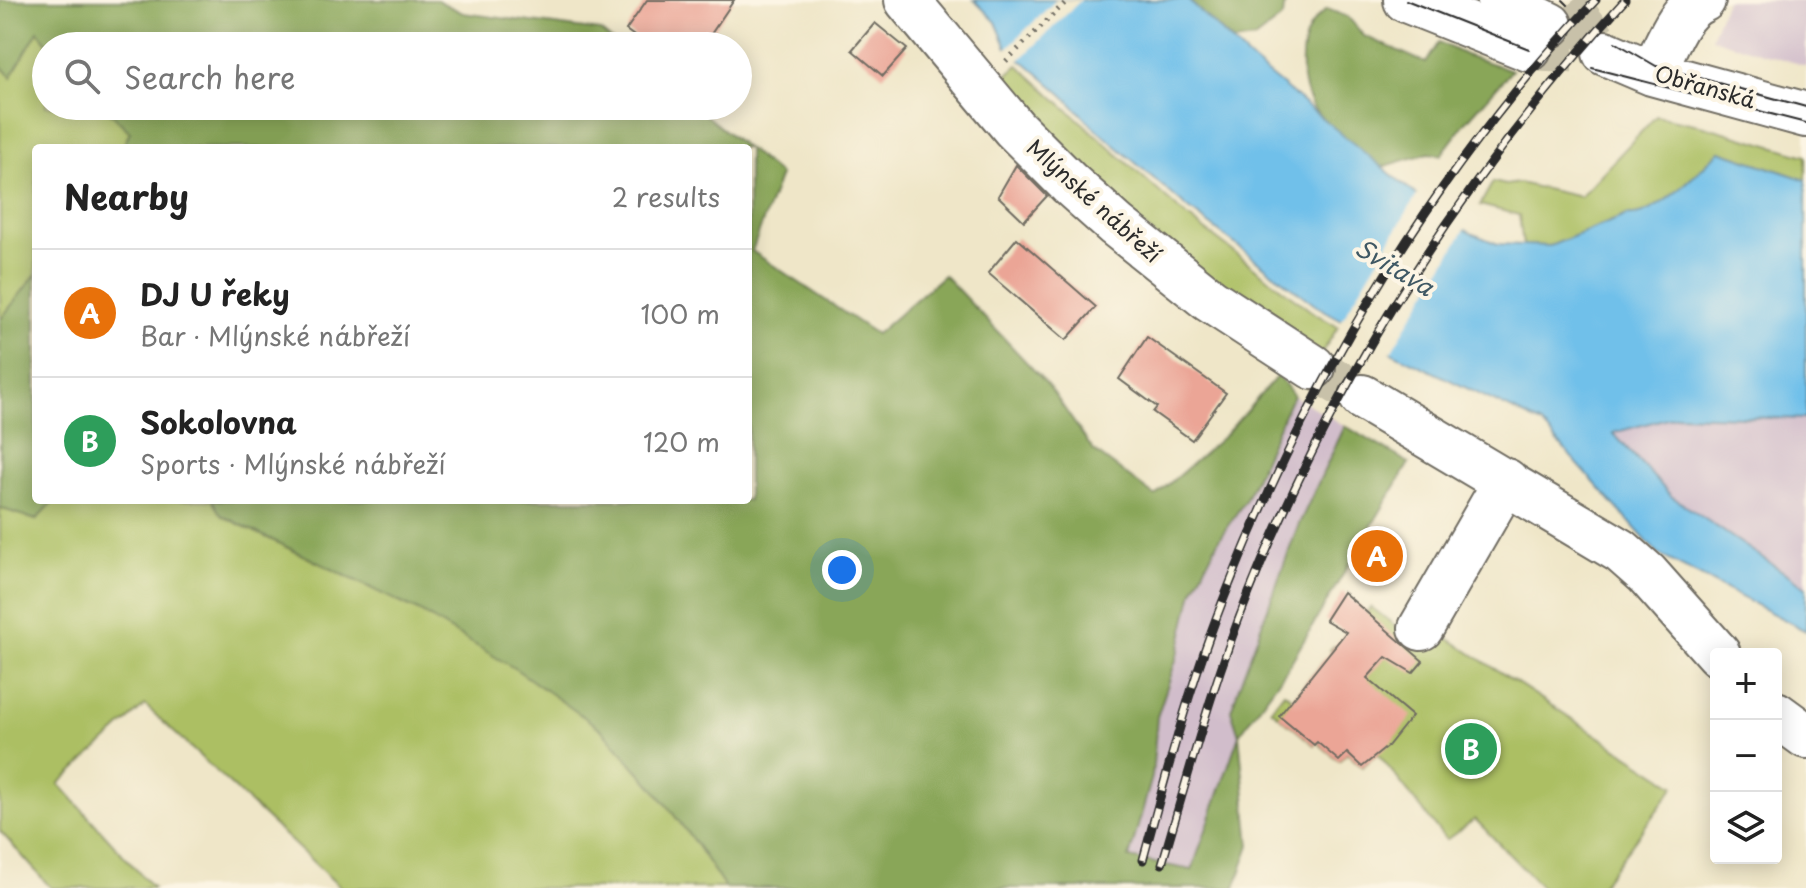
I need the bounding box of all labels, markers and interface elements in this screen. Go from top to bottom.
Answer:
search box [32,32,752,120]
icon: search [60,54,104,98]
text: Search here [124,54,296,99]
street label: Obřanská [1651,55,1760,116]
street label: Mlýnské nábřeží [1020,130,1170,270]
text: Nearby [64,170,189,222]
text: 2 results [612,177,720,216]
water label: Svitava [1349,229,1442,304]
text: DJ U řeky [140,271,289,316]
text: A [80,294,100,333]
text: 100 m [640,294,720,333]
text: Bar · Mlýnské nábřeží [140,316,410,355]
text: Sokolovna [140,399,297,444]
text: B [81,422,99,461]
text: 120 m [643,422,720,461]
text: Sports · Mlýnské nábřeží [140,444,446,483]
pin: A [1351,526,1403,586]
your location [822,550,862,590]
map controls [1710,648,1782,864]
button: + [1710,648,1782,720]
pin: B [1445,719,1497,779]
button: − [1710,720,1782,792]
button: layers [1710,792,1782,864]

